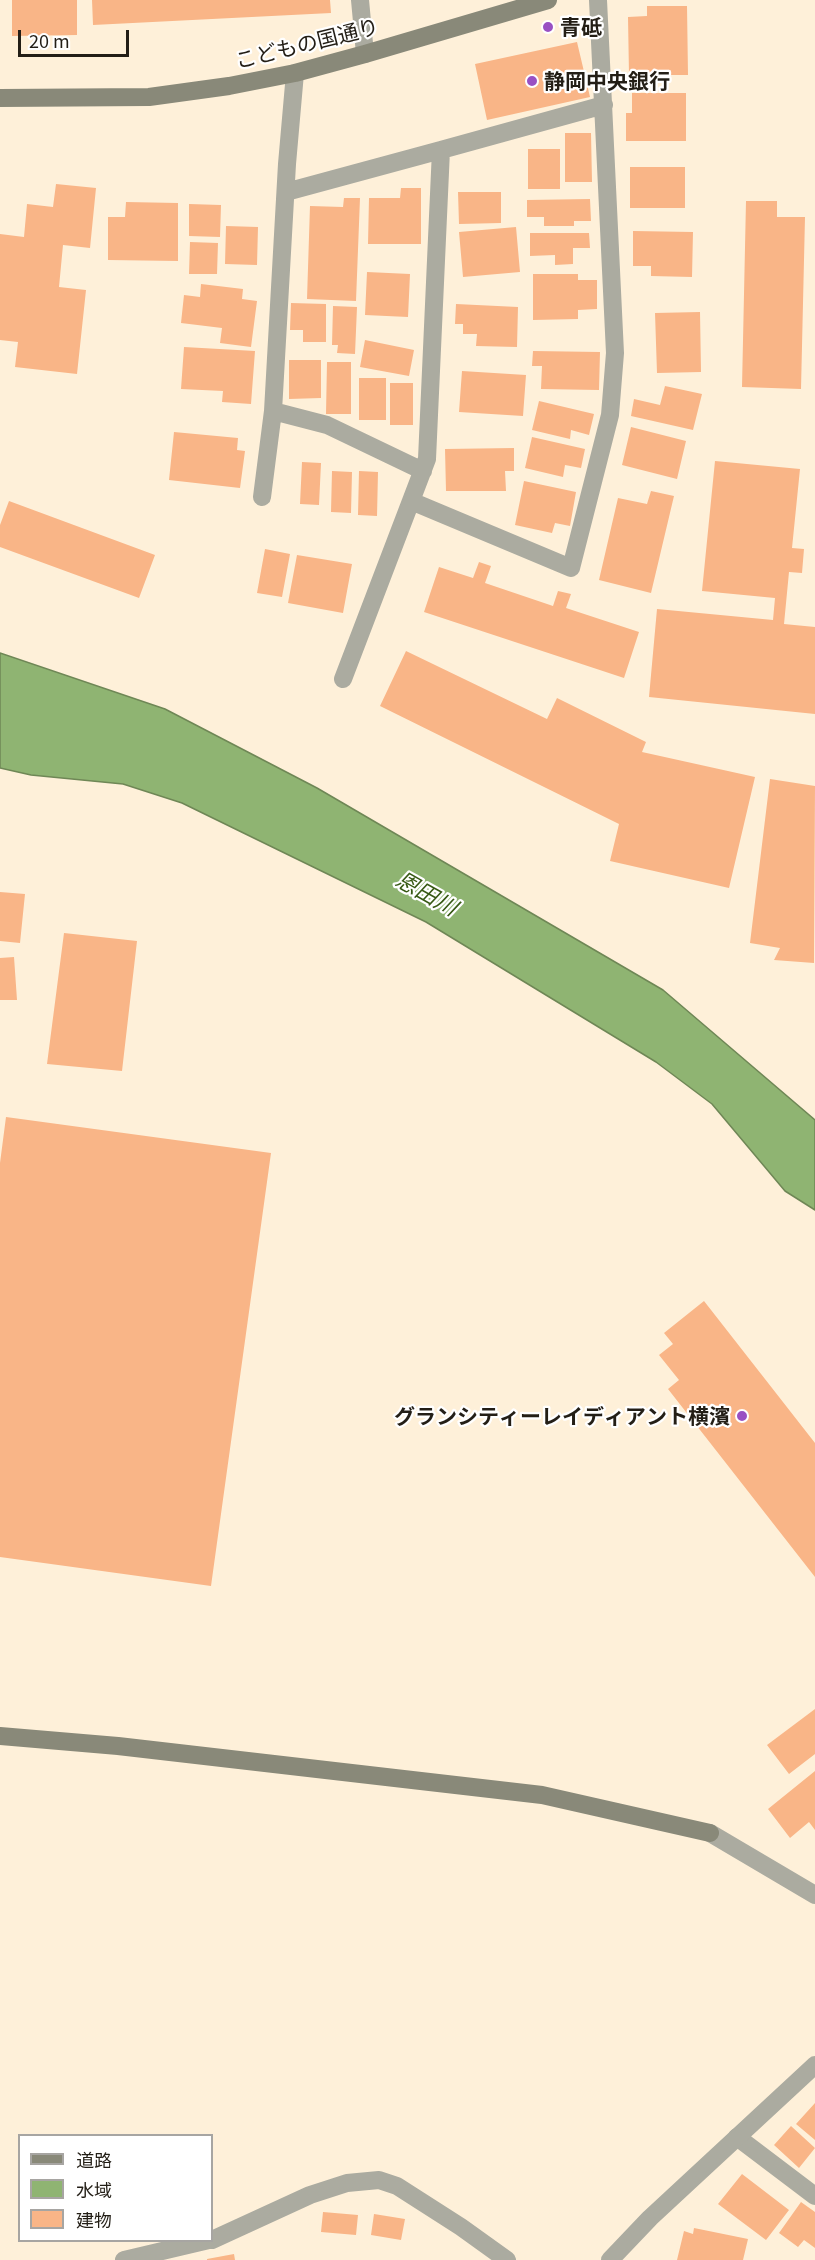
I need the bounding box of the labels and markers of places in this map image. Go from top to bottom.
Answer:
place label: 青砥 [560,14,602,40]
marker: 青砥 [541,20,555,34]
place label: 静岡中央銀行 [544,68,670,94]
marker: 静岡中央銀行 [525,74,539,88]
place label: グランシティーレイディアント横濱 [394,1403,730,1429]
marker: グランシティーレイディアント横濱 [735,1409,749,1423]

